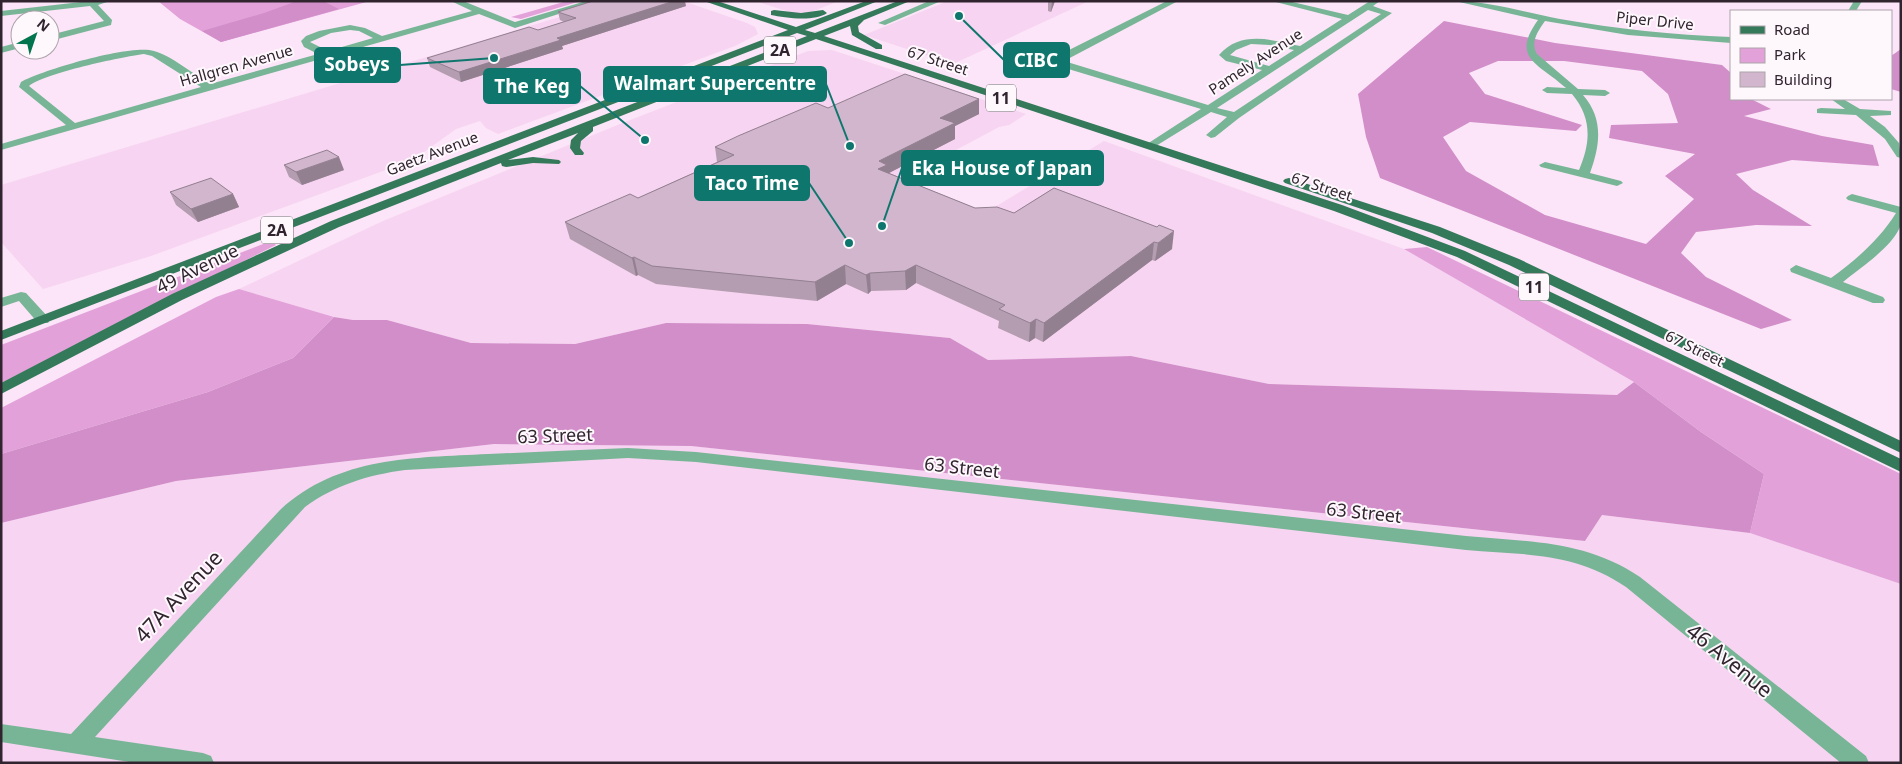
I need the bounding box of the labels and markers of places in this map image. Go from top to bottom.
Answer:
callout: CIBC [1004,43,1069,77]
callout: Sobeys [315,48,400,82]
callout: Walmart Supercentre [604,67,826,101]
callout: The Keg [484,69,580,103]
callout: Eka House of Japan [902,151,1103,185]
callout: Taco Time [695,166,809,200]

